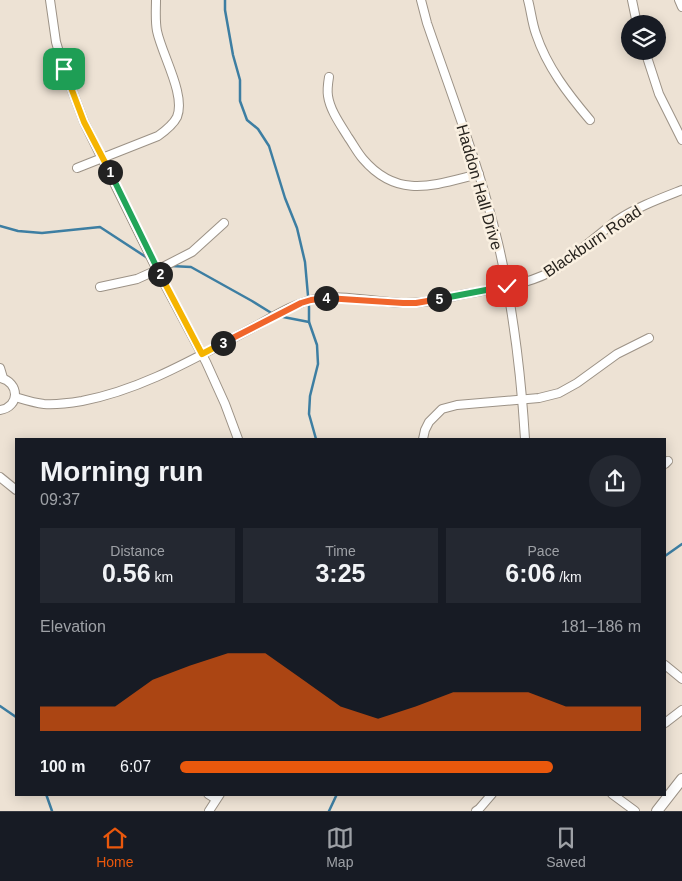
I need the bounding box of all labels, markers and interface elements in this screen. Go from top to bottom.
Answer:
map controls [621,15,666,60]
button: layers [621,15,666,60]
pin [43,48,85,90]
icon: arrive [50,55,78,83]
street label: Haddon Hall Drive [453,122,506,252]
pin: 1 [98,160,122,184]
text: 1 [107,164,114,180]
street label: Blackburn Road [540,203,644,280]
pin: 2 [148,262,172,286]
pin [486,265,528,307]
text: 2 [157,266,164,282]
icon: check [493,272,521,300]
pin: 4 [314,286,338,310]
pin: 5 [426,286,452,312]
text: 4 [323,290,330,306]
text: 5 [436,291,443,307]
pin: 3 [210,330,236,356]
text: 3 [220,335,227,351]
button: share [589,455,641,507]
text: Morning run [40,456,203,487]
text: 09:37 [40,491,80,508]
text: Distance [110,543,165,559]
text: Time [325,543,356,559]
text: Pace [528,543,559,559]
text: 0.56 [102,559,151,587]
text: 3:25 [315,559,366,587]
text: 6:06 [505,559,555,587]
text: km [151,569,173,585]
text: /km [555,569,582,585]
text: Elevation [40,618,106,635]
text: 181–186 m [561,618,641,635]
text: 100 m [40,758,85,775]
text: 6:07 [120,758,151,775]
tab: Home [96,824,134,870]
tab: Map [326,824,354,870]
tab: Saved [546,824,586,870]

